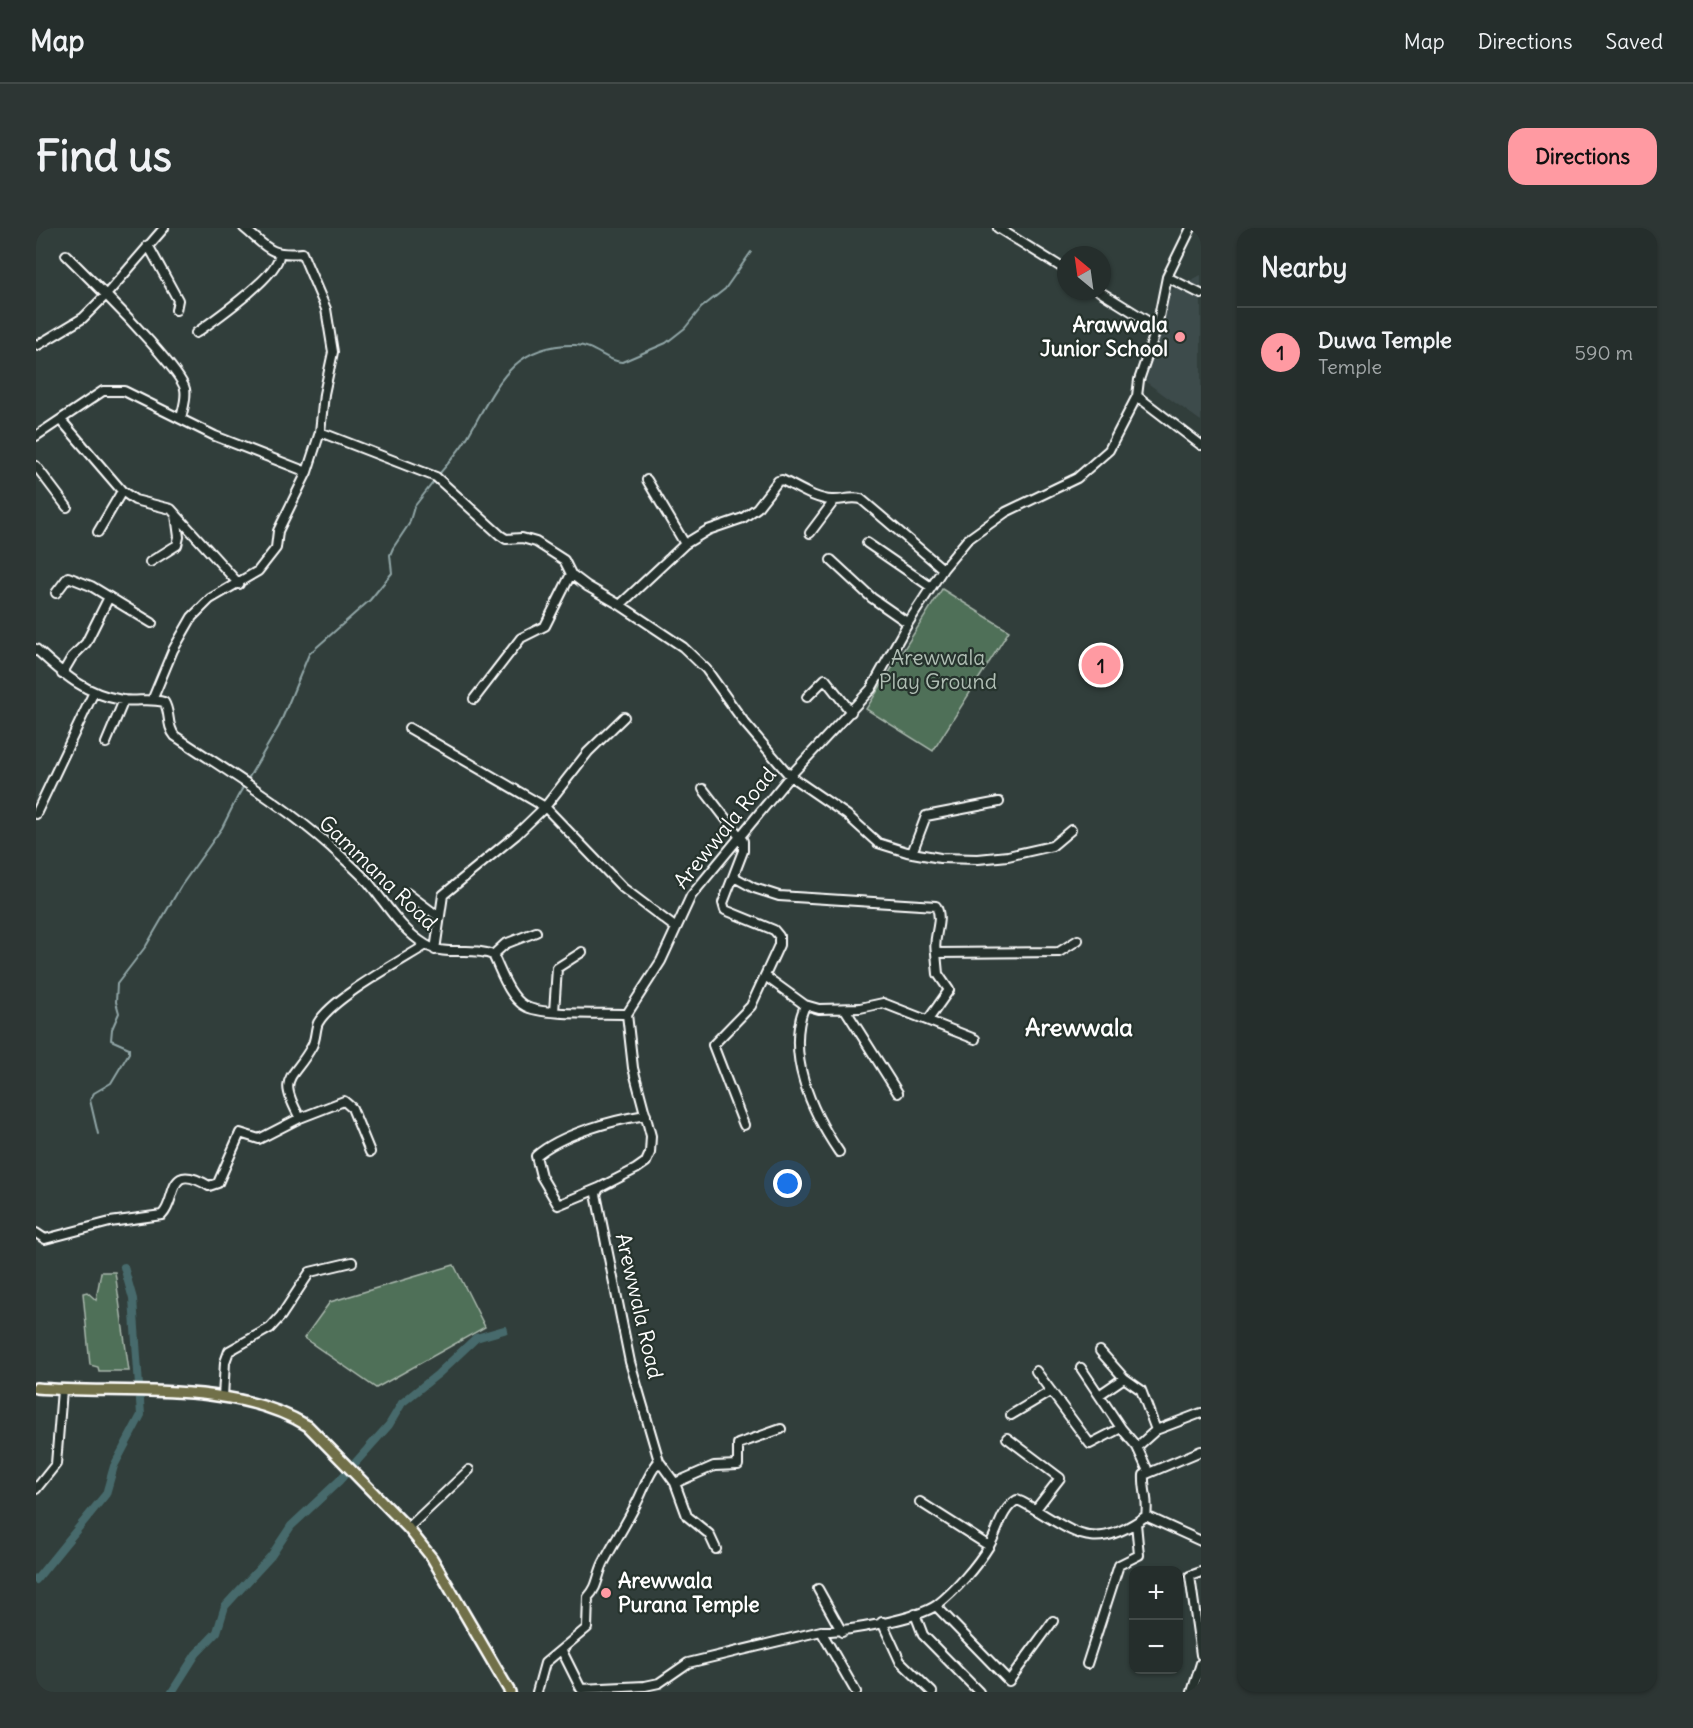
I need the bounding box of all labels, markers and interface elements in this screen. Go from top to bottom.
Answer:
text: Map [30,23,84,59]
text: Map [1404,28,1445,55]
text: Directions [1478,28,1572,55]
text: Saved [1605,28,1663,55]
button: Directions [1508,128,1657,185]
text: Find us [36,130,172,182]
north arrow [1057,246,1111,300]
text: Nearby [1261,251,1347,284]
place label: Arawwala Junior School [1040,311,1168,362]
text: Duwa Temple [1318,326,1452,354]
marker: Arawwala Junior School [1173,330,1187,344]
text: 1 [1277,340,1284,365]
text: 590 m [1575,340,1633,365]
text: Temple [1318,354,1382,379]
pin: 1 [1082,642,1120,688]
park label: Arewwala Play Ground [879,644,997,695]
street label: Arewwala Road [667,761,782,894]
street label: Gammana Road [313,809,443,936]
district label: Arewwala [1025,1012,1133,1042]
your location [773,1169,802,1198]
street label: Arewwala Road [610,1230,669,1381]
map controls [1129,1566,1183,1674]
button: + [1129,1566,1183,1620]
place label: Arewwala Purana Temple [618,1567,760,1618]
marker: Arewwala Purana Temple [599,1586,613,1600]
button: − [1129,1620,1183,1674]

